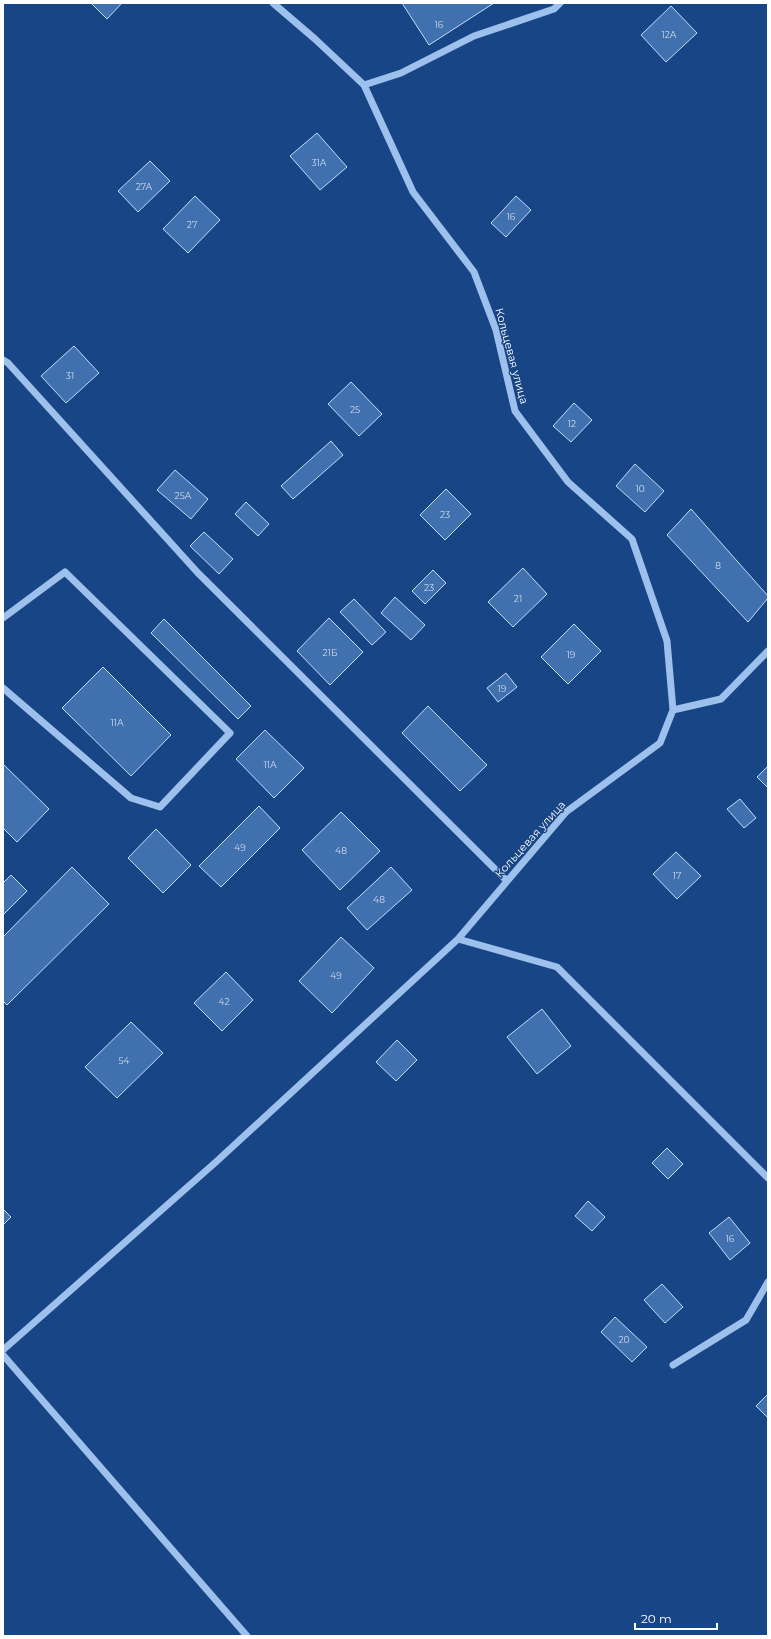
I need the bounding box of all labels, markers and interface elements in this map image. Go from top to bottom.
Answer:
house number: 16 [435,19,444,30]
house number: 12А [661,29,677,40]
house number: 31А [311,157,327,168]
house number: 27А [136,181,153,192]
house number: 16 [507,211,516,222]
house number: 27 [187,219,197,230]
street label: Кольцевая улица [492,306,532,406]
house number: 31 [66,370,74,381]
house number: 25 [350,404,360,415]
house number: 12 [568,418,576,429]
house number: 10 [635,483,645,494]
house number: 25А [175,490,192,501]
house number: 23 [440,509,450,520]
house number: 8 [715,560,721,571]
house number: 23 [424,582,434,593]
house number: 21 [514,593,522,604]
house number: 21Б [323,647,338,658]
house number: 19 [567,649,576,660]
house number: 19 [498,683,507,694]
house number: 11А [110,717,124,728]
house number: 11А [263,759,277,770]
street label: Кольцевая улица [492,798,568,880]
house number: 49 [234,842,246,853]
house number: 48 [335,845,347,856]
house number: 17 [673,870,681,881]
house number: 48 [373,894,385,905]
house number: 49 [330,970,342,981]
house number: 42 [218,996,230,1007]
house number: 54 [118,1055,130,1066]
house number: 16 [726,1233,735,1244]
house number: 20 [618,1334,630,1345]
scale bar [635,1605,717,1631]
text: 20 m [641,1611,672,1626]

